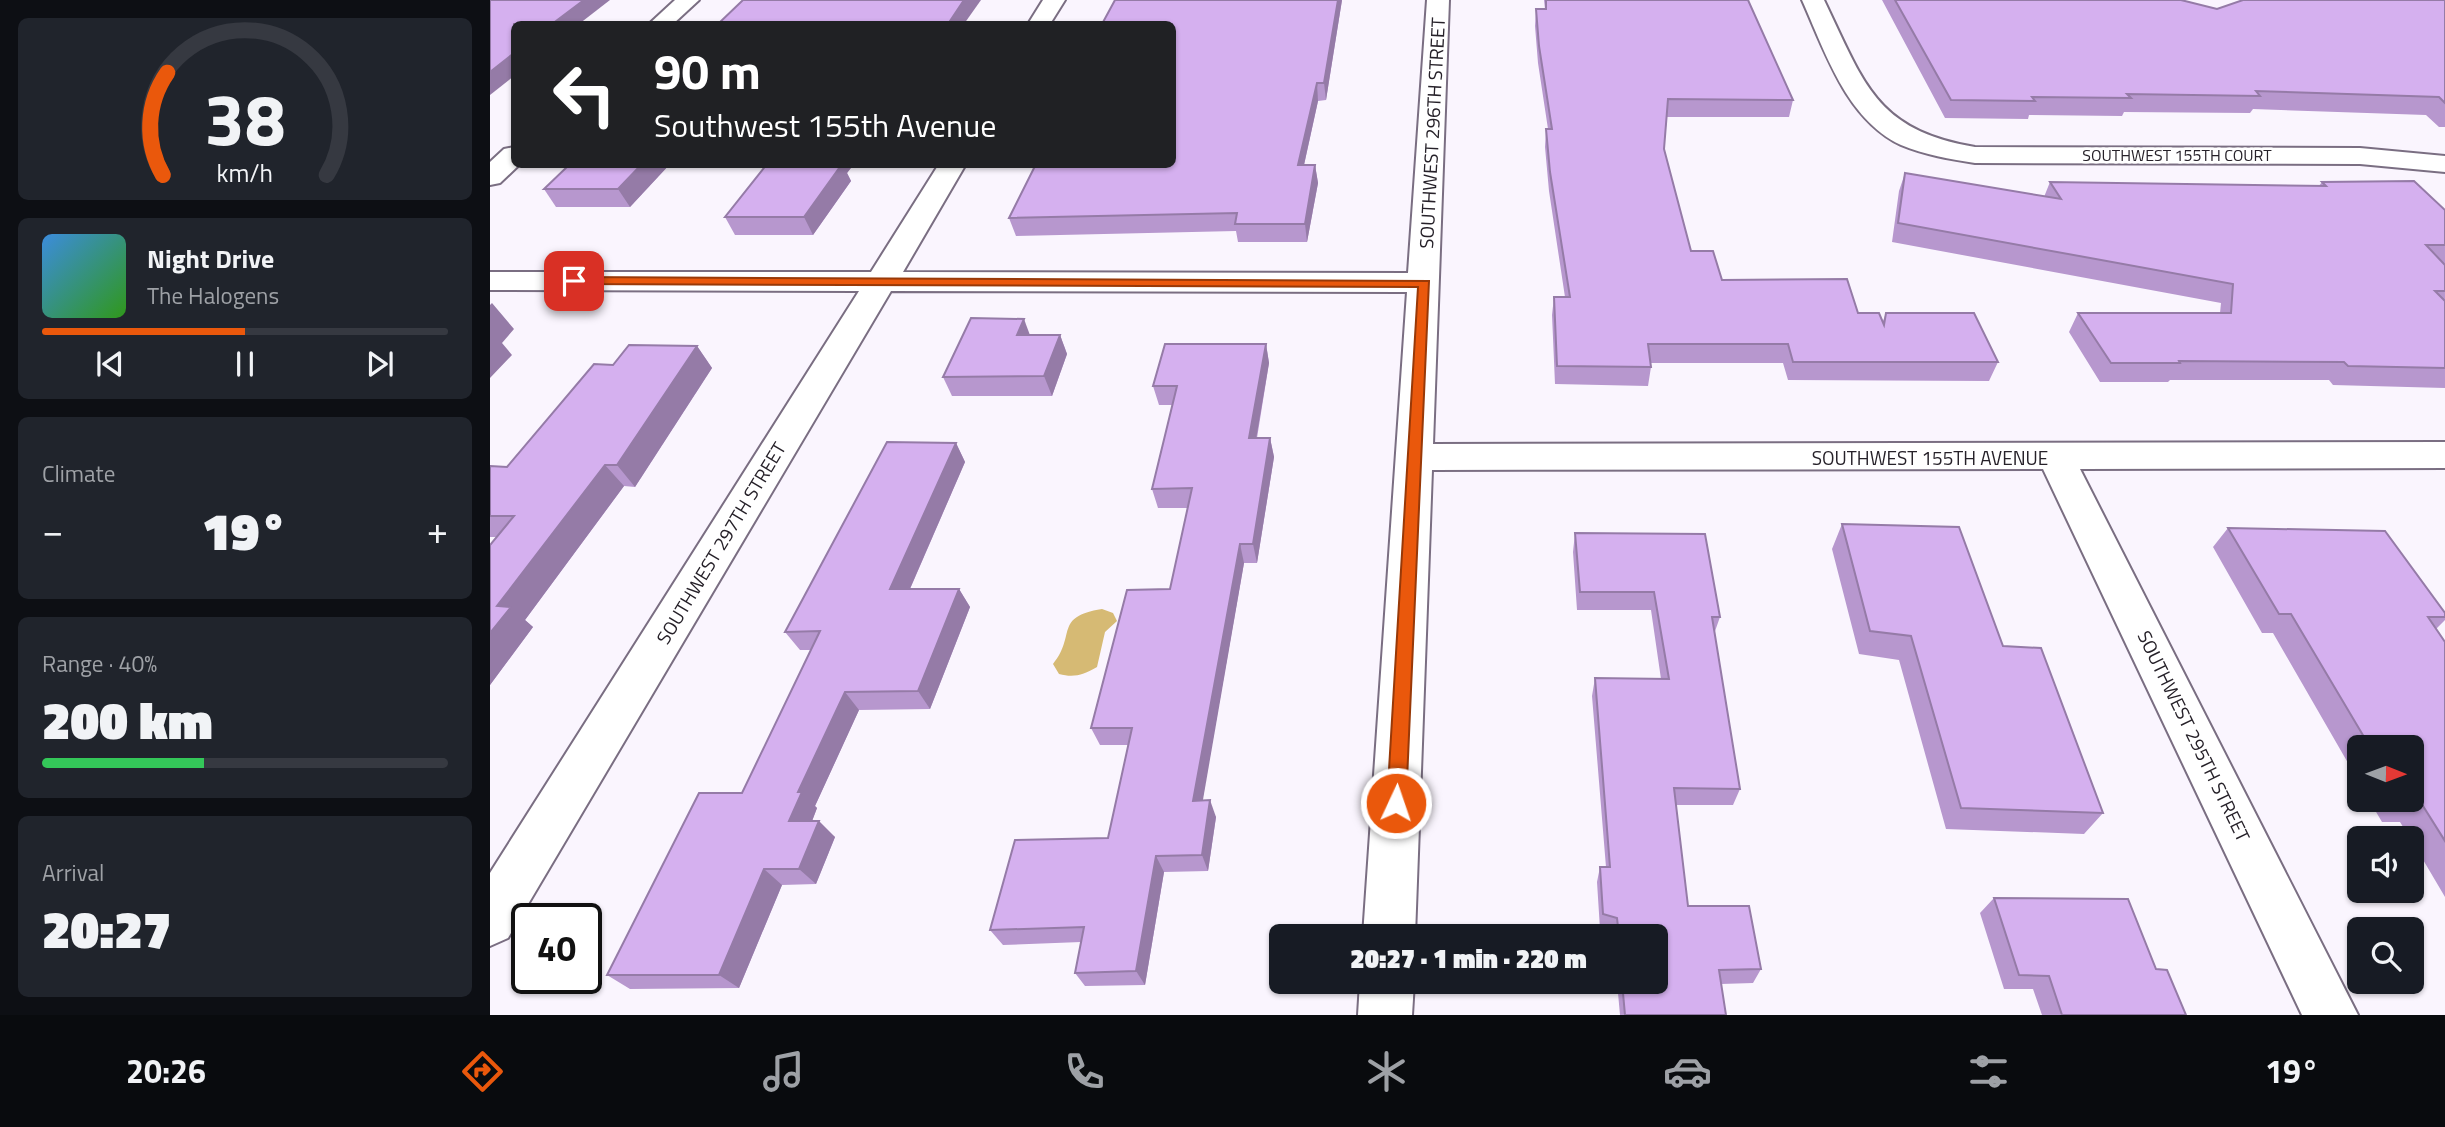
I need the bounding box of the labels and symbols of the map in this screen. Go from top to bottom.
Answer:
street label: SOUTHWEST 296TH STREET [1411,17,1452,249]
street label: SOUTHWEST 155TH COURT [2082,143,2272,167]
pin [544,251,604,311]
street label: SOUTHWEST 297TH STREET [649,436,793,649]
street label: SOUTHWEST 155TH AVENUE [1812,443,2048,472]
street label: SOUTHWEST 295TH STREET [2131,625,2258,846]
north arrow [2347,735,2424,812]
position arrow [1359,766,1433,840]
speed limit sign: 40 [511,903,602,994]

